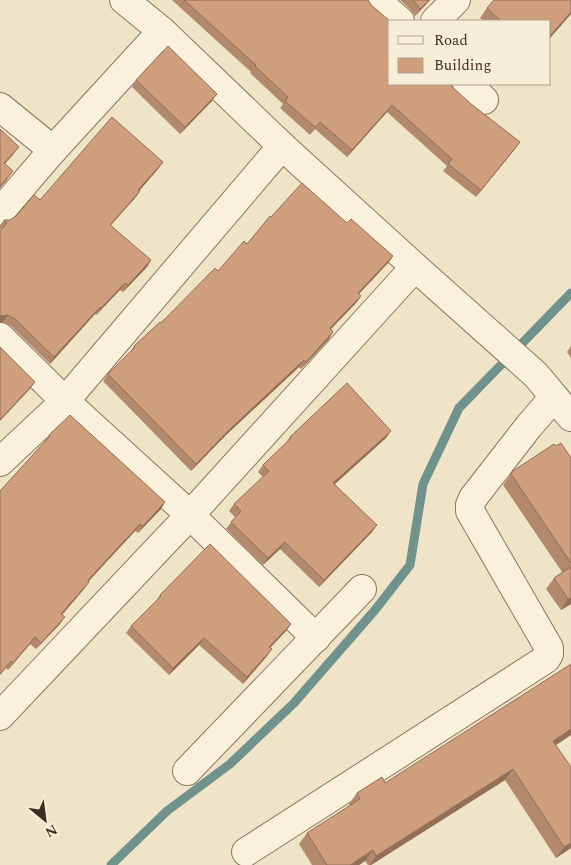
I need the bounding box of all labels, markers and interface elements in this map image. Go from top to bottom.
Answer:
legend [388,20,551,85]
text: Road [434,29,468,52]
text: Building [434,54,491,77]
north arrow [20,795,70,845]
text: N [41,819,61,843]

